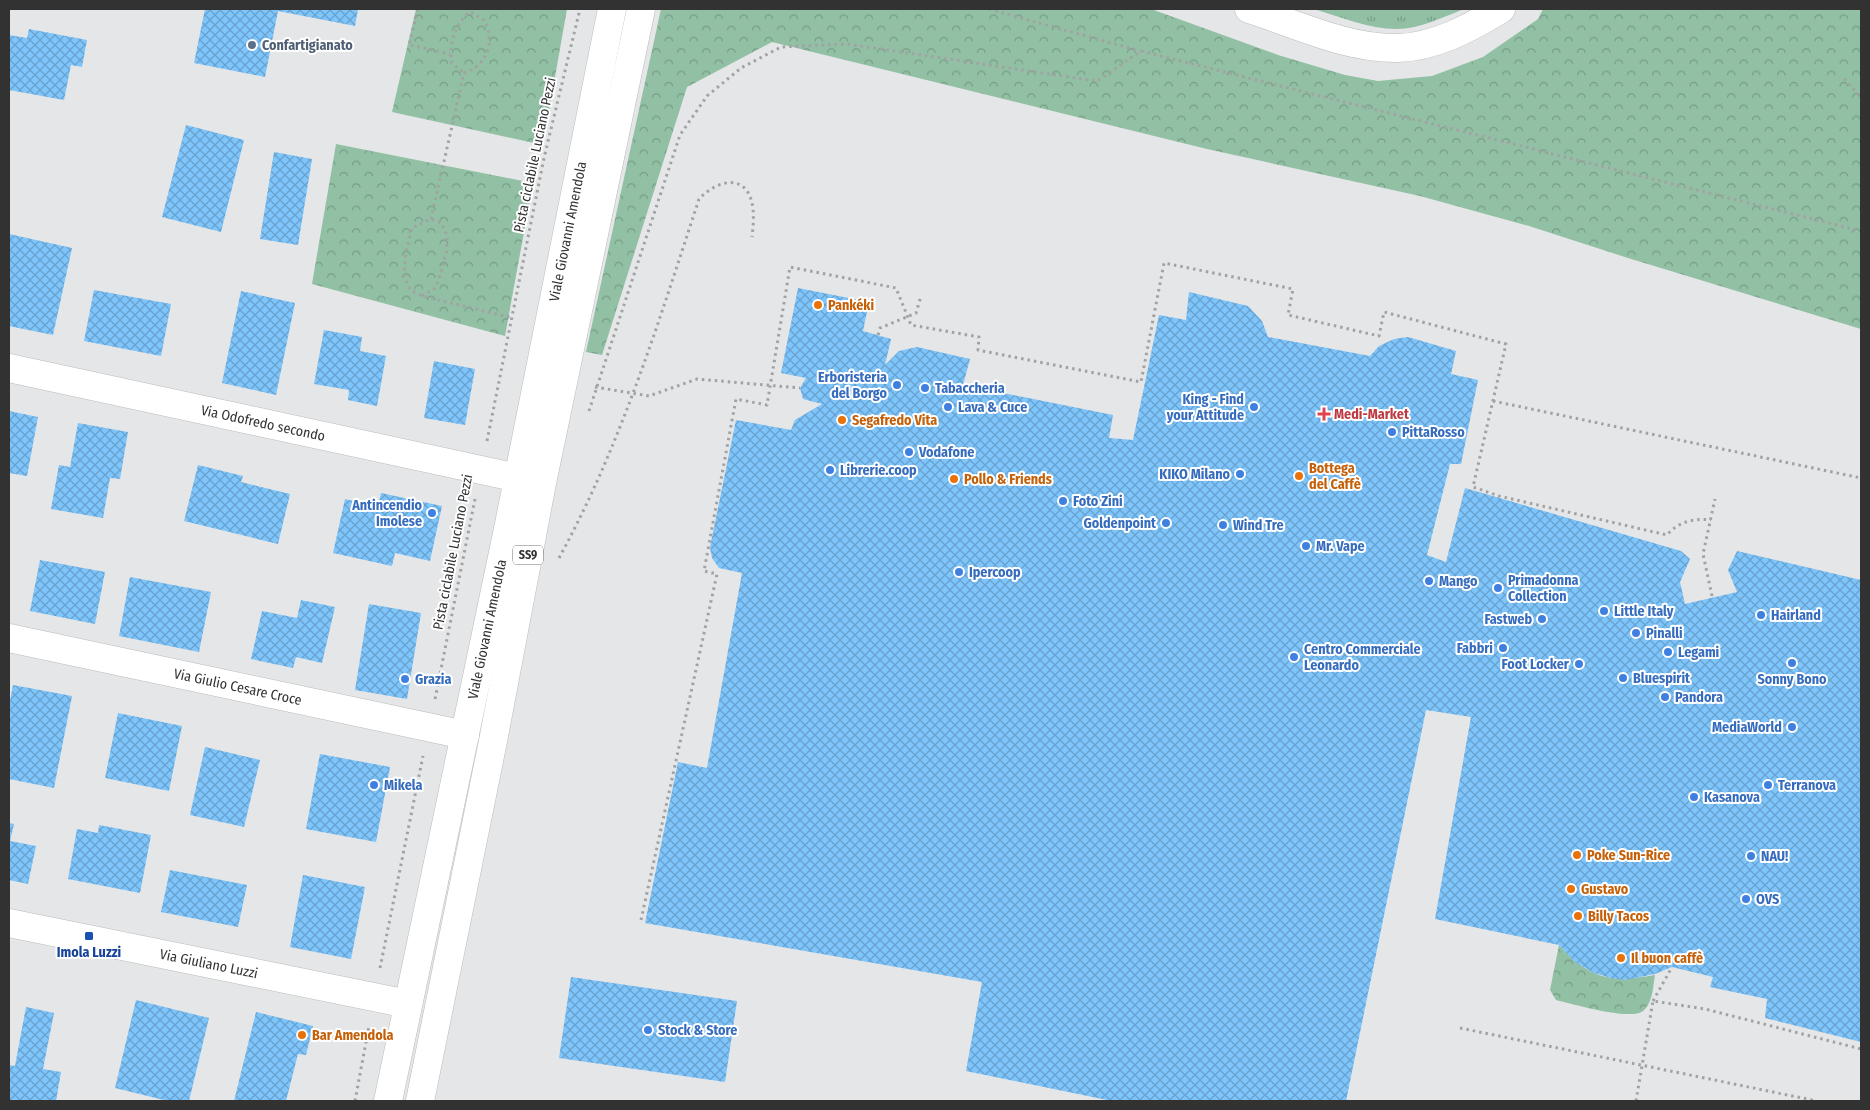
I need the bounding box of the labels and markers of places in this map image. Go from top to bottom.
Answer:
place label: Confartigianato [262,37,353,54]
marker: Confartigianato [246,39,258,51]
place label: Pankéki [828,297,874,314]
marker: Pankéki [812,299,824,311]
place label: Erboristeria del Borgo [818,369,888,402]
marker: Erboristeria del Borgo [891,379,903,391]
place label: Tabaccheria [935,380,1005,397]
marker: Tabaccheria [919,382,931,394]
place label: King - Find your Attitude [1166,391,1244,424]
place label: Lava & Cuce [958,399,1027,416]
marker: Lava & Cuce [942,401,954,413]
marker: King - Find your Attitude [1248,401,1260,413]
place label: Medi-Market [1334,406,1410,423]
marker: Medi-Market [1318,408,1330,420]
place label: Segafredo Vita [852,412,937,429]
marker: Segafredo Vita [836,414,848,426]
place label: PittaRosso [1402,424,1465,441]
marker: PittaRosso [1386,426,1398,438]
place label: Vodafone [918,444,974,461]
marker: Vodafone [903,446,915,458]
place label: Bottega del Caffè [1309,460,1361,493]
place label: Librerie.coop [840,462,917,479]
marker: Librerie.coop [824,464,836,476]
place label: KIKO Milano [1159,466,1231,483]
marker: KIKO Milano [1234,468,1246,480]
marker: Bottega del Caffè [1293,470,1305,482]
place label: Pollo & Friends [964,471,1052,488]
marker: Pollo & Friends [948,473,960,485]
place label: Foto Zini [1073,493,1123,510]
marker: Foto Zini [1057,495,1069,507]
place label: Antincendio Imolese [351,497,423,530]
marker: Antincendio Imolese [426,507,438,519]
place label: Goldenpoint [1083,515,1157,532]
marker: Goldenpoint [1160,517,1172,529]
place label: Wind Tre [1233,517,1284,534]
marker: Wind Tre [1217,519,1229,531]
place label: Mr. Vape [1316,538,1365,555]
marker: Mr. Vape [1300,540,1312,552]
place label: Ipercoop [969,564,1021,581]
marker: Ipercoop [953,566,965,578]
place label: Primadonna Collection [1508,572,1579,605]
place label: Mango [1439,573,1478,590]
marker: Mango [1423,575,1435,587]
marker: Primadonna Collection [1492,582,1504,594]
place label: Little Italy [1614,603,1674,620]
marker: Little Italy [1598,605,1610,617]
place label: Hairland [1771,607,1821,624]
marker: Hairland [1755,609,1767,621]
place label: Fastweb [1484,611,1532,628]
marker: Fastweb [1536,613,1548,625]
place label: Pinalli [1646,625,1683,642]
marker: Pinalli [1630,627,1642,639]
place label: Fabbri [1457,640,1493,657]
place label: Centro Commerciale Leonardo [1304,641,1421,674]
marker: Fabbri [1497,642,1509,654]
place label: Legami [1678,644,1720,661]
marker: Legami [1662,646,1674,658]
marker: Centro Commerciale Leonardo [1288,651,1300,663]
place label: Foot Locker [1502,656,1570,673]
marker: Sonny Bono [1786,657,1798,669]
marker: Foot Locker [1573,658,1585,670]
place label: Bluespirit [1633,670,1691,687]
place label: Grazia [415,671,451,688]
place label: Sonny Bono [1757,671,1827,688]
marker: Bluespirit [1617,672,1629,684]
marker: Grazia [399,673,411,685]
place label: Pandora [1675,689,1723,706]
marker: Pandora [1659,691,1671,703]
place label: MediaWorld [1712,719,1782,736]
marker: MediaWorld [1786,721,1798,733]
place label: Mikela [384,777,422,794]
place label: Terranova [1778,777,1836,794]
marker: Mikela [368,779,380,791]
marker: Terranova [1762,779,1774,791]
place label: Kasanova [1704,789,1760,806]
marker: Kasanova [1688,791,1700,803]
place label: Poke Sun-Rice [1587,847,1670,864]
place label: NAU! [1761,848,1788,865]
marker: Poke Sun-Rice [1571,849,1583,861]
marker: NAU! [1745,850,1757,862]
place label: Gustavo [1581,881,1629,898]
marker: Gustavo [1565,883,1577,895]
place label: OVS [1756,891,1779,908]
marker: OVS [1740,893,1752,905]
place label: Billy Tacos [1588,908,1649,925]
marker: Billy Tacos [1572,910,1584,922]
marker: Imola Luzzi [83,930,95,942]
place label: Imola Luzzi [57,944,122,961]
place label: Il buon caffè [1631,950,1703,967]
marker: Il buon caffè [1615,952,1627,964]
place label: Stock & Store [658,1022,737,1039]
marker: Stock & Store [642,1024,654,1036]
place label: Bar Amendola [312,1027,393,1044]
marker: Bar Amendola [296,1029,308,1041]

